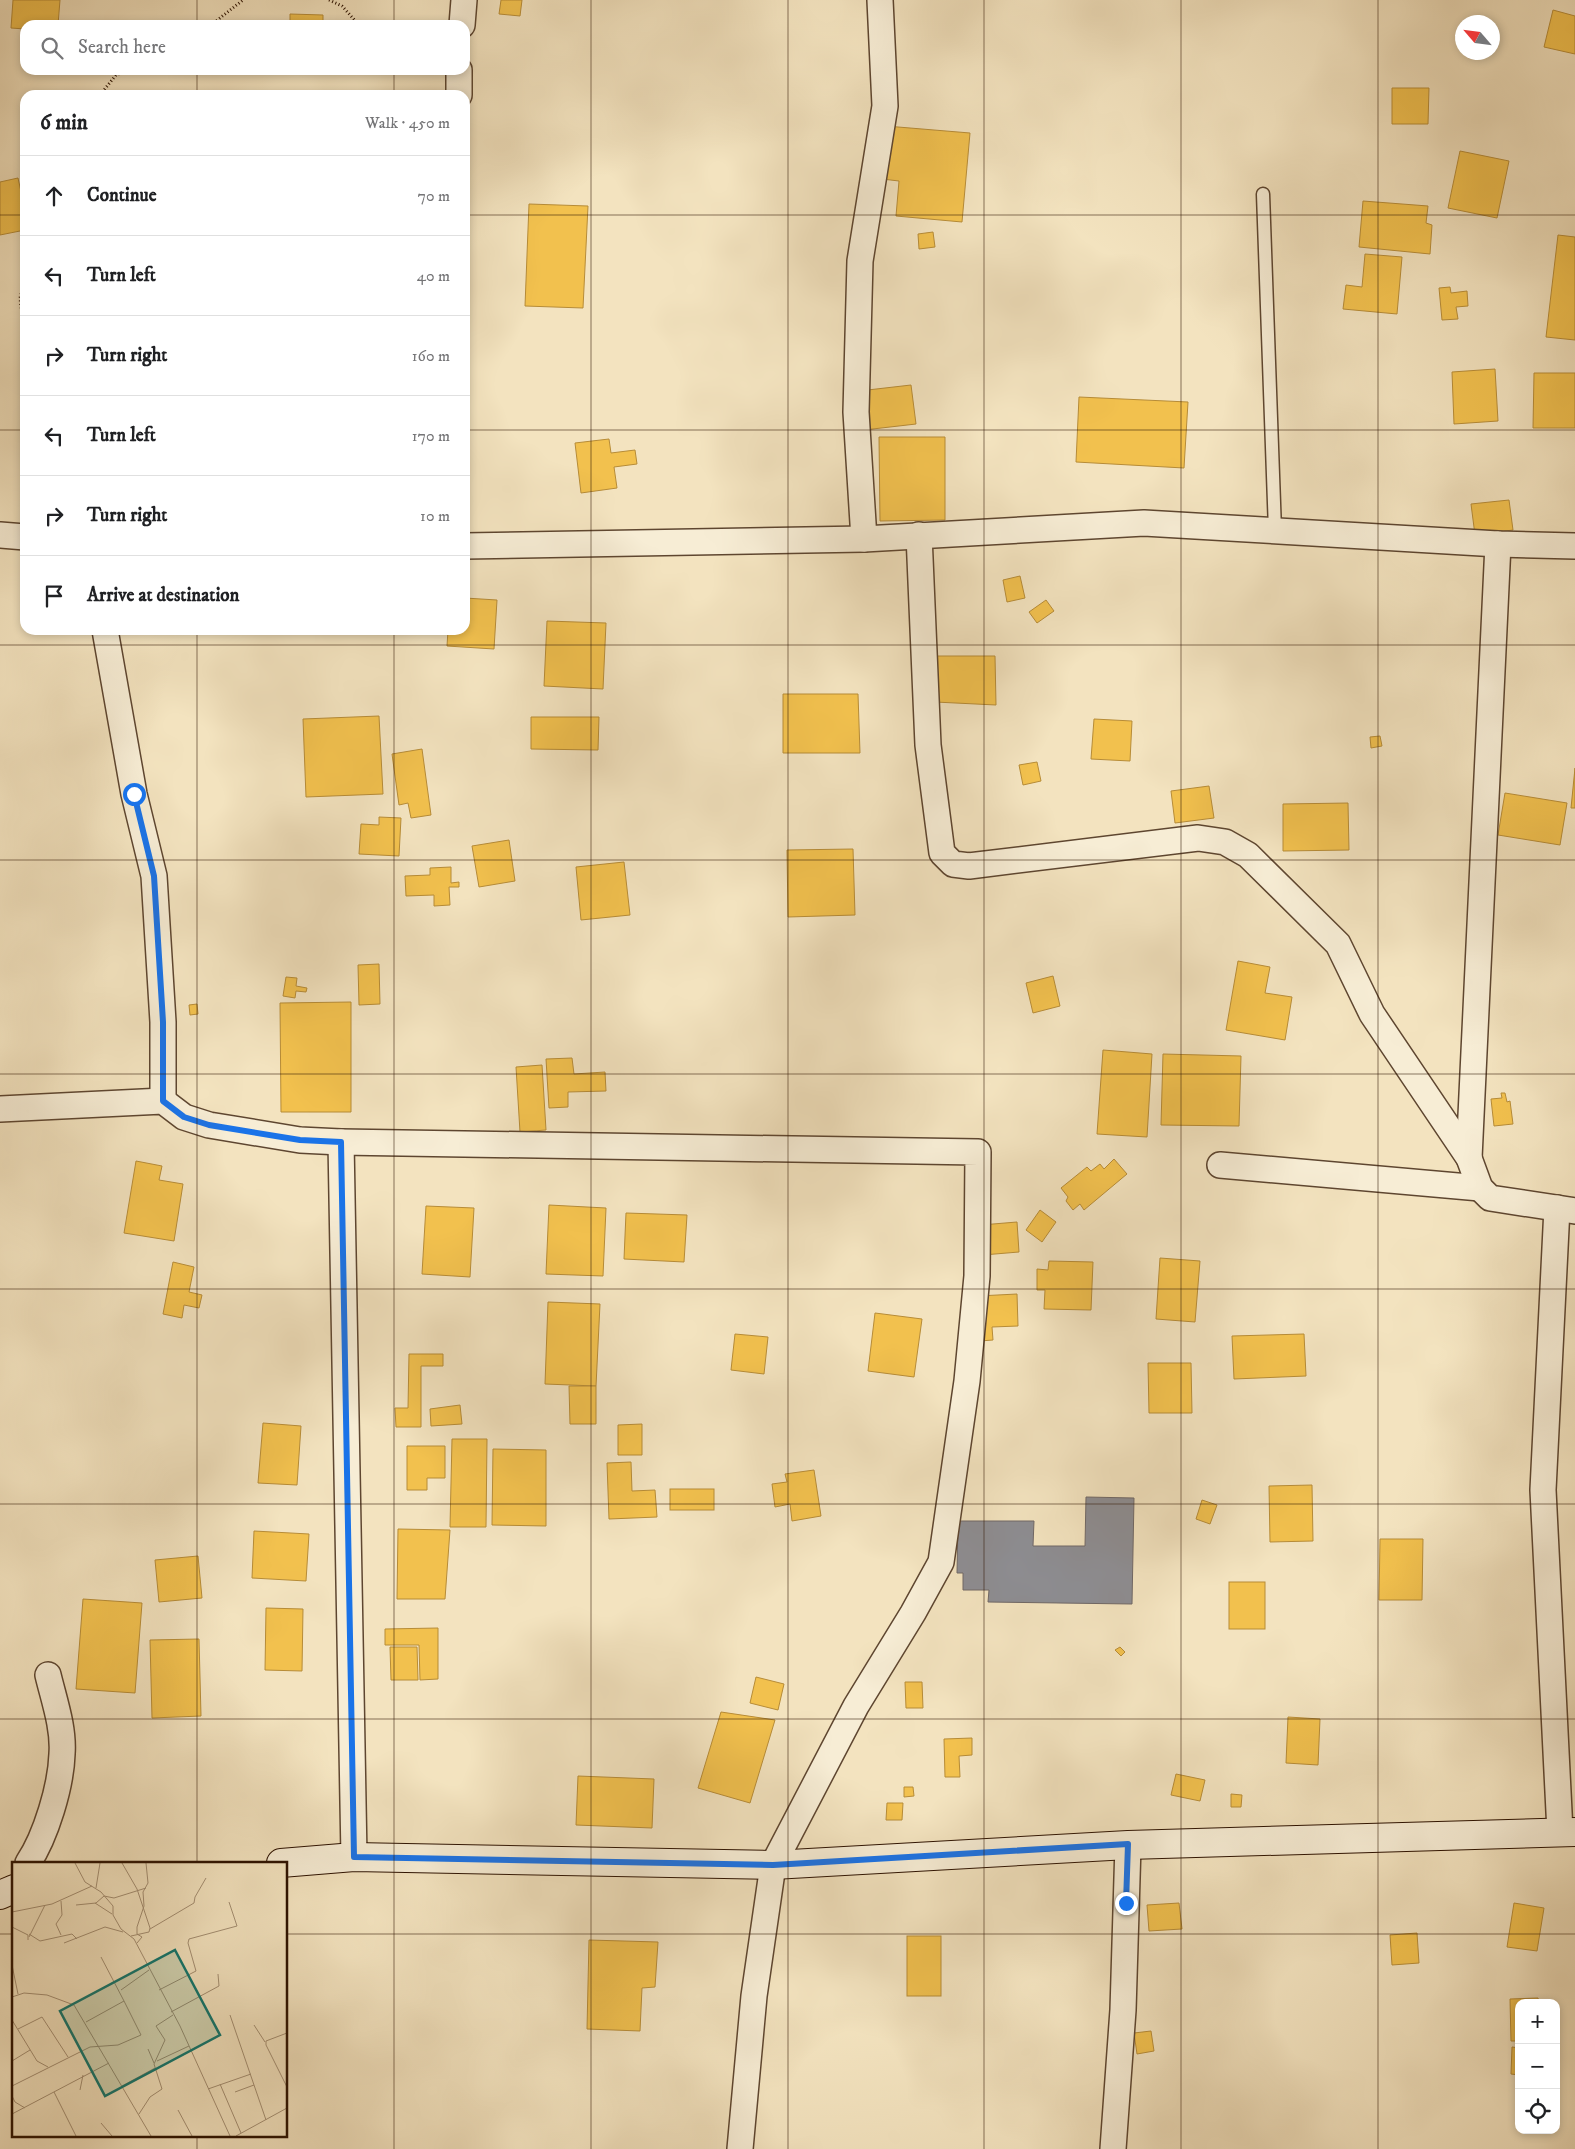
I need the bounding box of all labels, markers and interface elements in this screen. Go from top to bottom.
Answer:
north arrow [1455,15,1500,60]
search box [20,20,470,75]
icon: search [38,34,66,62]
text: Search here [78,36,166,59]
text: 6 min [40,110,88,136]
text: Walk · 450 m [365,113,450,133]
icon: ahead [40,182,68,210]
text: Continue [87,184,157,207]
text: 70 m [418,186,450,206]
icon: left [40,262,68,290]
text: Turn left [87,264,156,287]
text: 40 m [417,266,450,286]
icon: right [40,342,68,370]
text: Turn right [87,344,167,367]
text: 160 m [412,346,450,366]
icon: left [40,422,68,450]
text: Turn left [87,424,156,447]
text: 170 m [412,426,450,446]
icon: right [40,502,68,530]
text: Turn right [87,504,167,527]
text: 10 m [420,506,450,526]
icon: arrive [40,582,68,610]
text: Arrive at destination [87,584,239,607]
route start [123,783,146,806]
inset map [12,1862,288,2136]
route end [1115,1892,1138,1915]
map controls [1515,1999,1560,2134]
button: + [1515,1999,1560,2044]
button: − [1515,2044,1560,2089]
button: locate [1515,2089,1560,2134]

